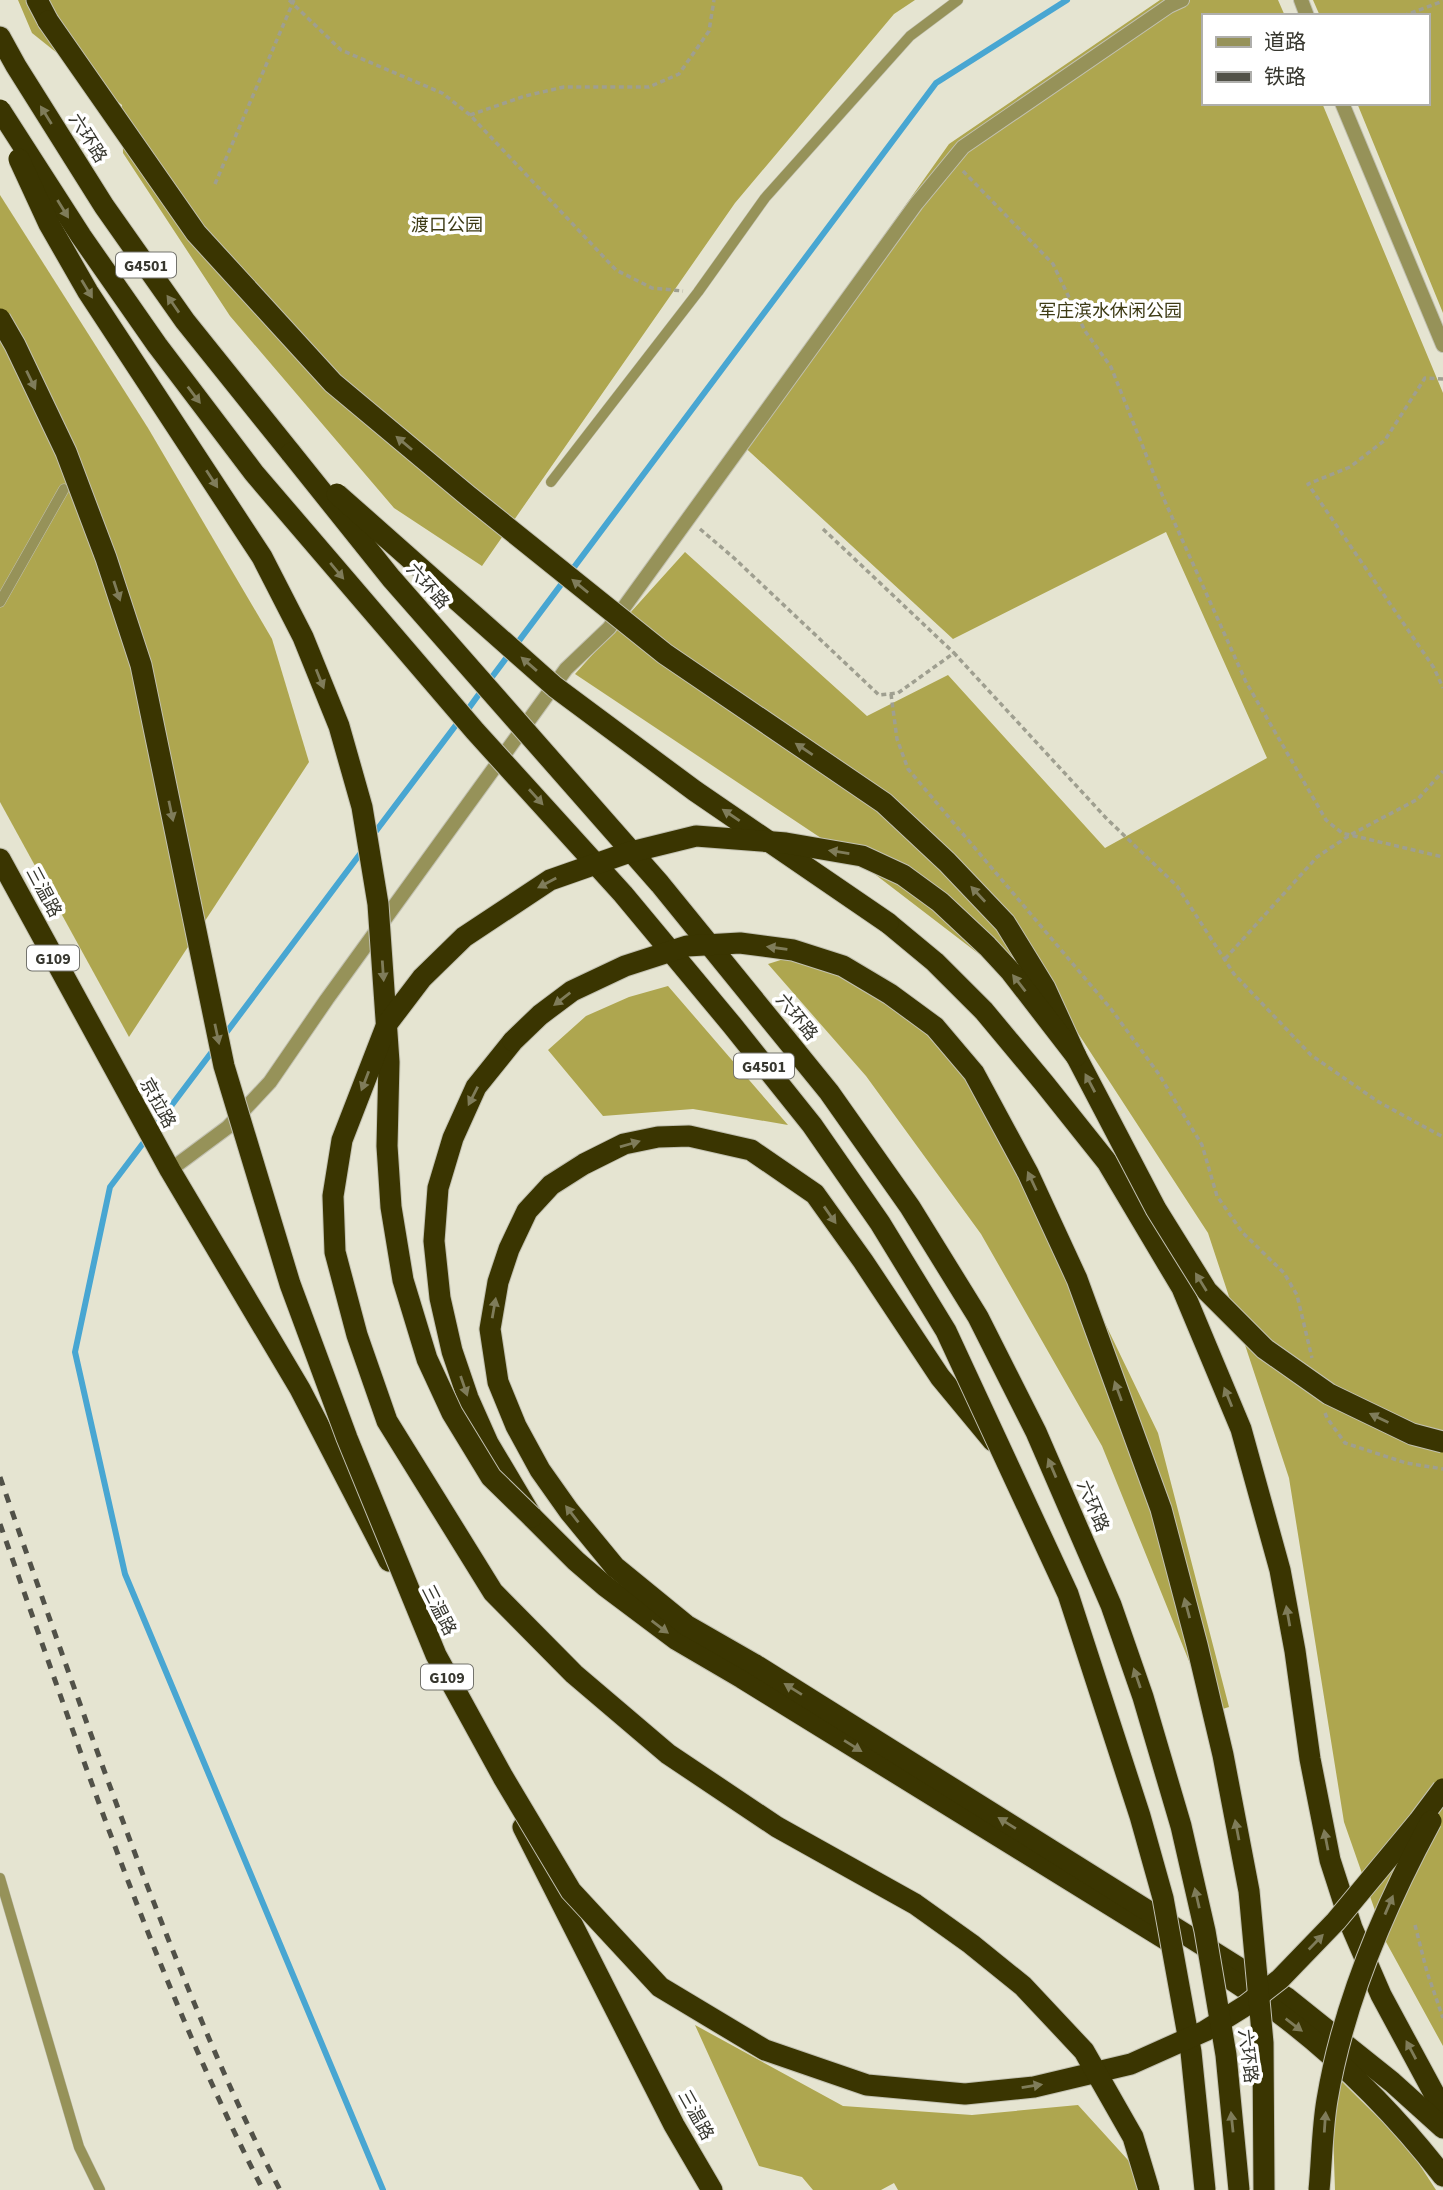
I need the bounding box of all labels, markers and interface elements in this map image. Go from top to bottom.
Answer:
legend [1202,14,1429,105]
text: 道路 [1264,27,1306,57]
text: 铁路 [1264,62,1306,92]
one-way arrow [40,105,53,125]
street label: 六环路 [63,109,112,168]
one-way arrow [56,199,69,218]
park label: 渡口公园 [411,213,483,238]
road number: G4501 [116,252,176,278]
one-way arrow [80,280,93,299]
one-way arrow [166,295,180,313]
park label: 军庄滨水休闲公园 [1038,299,1182,324]
one-way arrow [26,370,37,390]
one-way arrow [187,385,202,403]
one-way arrow [395,435,413,451]
one-way arrow [206,469,219,489]
street label: 六环路 [400,558,455,615]
one-way arrow [329,563,344,580]
one-way arrow [572,579,590,594]
one-way arrow [112,580,122,601]
one-way arrow [520,656,538,672]
one-way arrow [314,668,325,689]
one-way arrow [795,742,813,756]
one-way arrow [528,789,543,806]
one-way arrow [165,800,176,822]
one-way arrow [721,808,741,821]
one-way arrow [828,846,850,857]
street label: 三温路 [20,863,67,922]
one-way arrow [537,878,557,889]
one-way arrow [970,886,986,903]
one-way arrow [766,942,788,953]
road number: G109 [27,946,79,970]
one-way arrow [378,960,389,982]
one-way arrow [1012,974,1027,992]
street label: 六环路 [770,988,823,1046]
one-way arrow [553,992,571,1007]
one-way arrow [212,1023,223,1045]
road number: G4501 [734,1054,794,1078]
one-way arrow [359,1070,370,1091]
one-way arrow [1084,1073,1096,1093]
street label: 京拉路 [134,1074,182,1133]
one-way arrow [467,1086,478,1106]
one-way arrow [620,1138,641,1148]
one-way arrow [1026,1171,1038,1191]
one-way arrow [823,1206,837,1224]
one-way arrow [1195,1272,1208,1291]
one-way arrow [489,1297,500,1319]
one-way arrow [459,1376,470,1397]
one-way arrow [1112,1381,1123,1402]
one-way arrow [1222,1387,1234,1407]
one-way arrow [1369,1413,1389,1424]
one-way arrow [1046,1457,1057,1478]
street label: 六环路 [1070,1476,1115,1536]
one-way arrow [564,1506,579,1524]
street label: 三温路 [415,1580,462,1640]
one-way arrow [1182,1597,1192,1618]
one-way arrow [1282,1605,1293,1627]
one-way arrow [650,1620,668,1635]
road number: G109 [421,1665,473,1690]
one-way arrow [1131,1668,1142,1689]
one-way arrow [784,1682,803,1695]
one-way arrow [844,1740,863,1753]
one-way arrow [997,1816,1017,1829]
one-way arrow [1232,1819,1243,1841]
one-way arrow [1321,1829,1332,1851]
one-way arrow [1191,1886,1202,1908]
one-way arrow [1384,1894,1395,1915]
one-way arrow [1308,1933,1324,1951]
one-way arrow [1284,2018,1302,2033]
street label: 六环路 [1232,2028,1263,2084]
one-way arrow [1405,2040,1417,2060]
one-way arrow [1021,2080,1043,2091]
street label: 三温路 [672,2086,720,2145]
one-way arrow [1227,2111,1238,2133]
one-way arrow [1320,2111,1331,2133]

